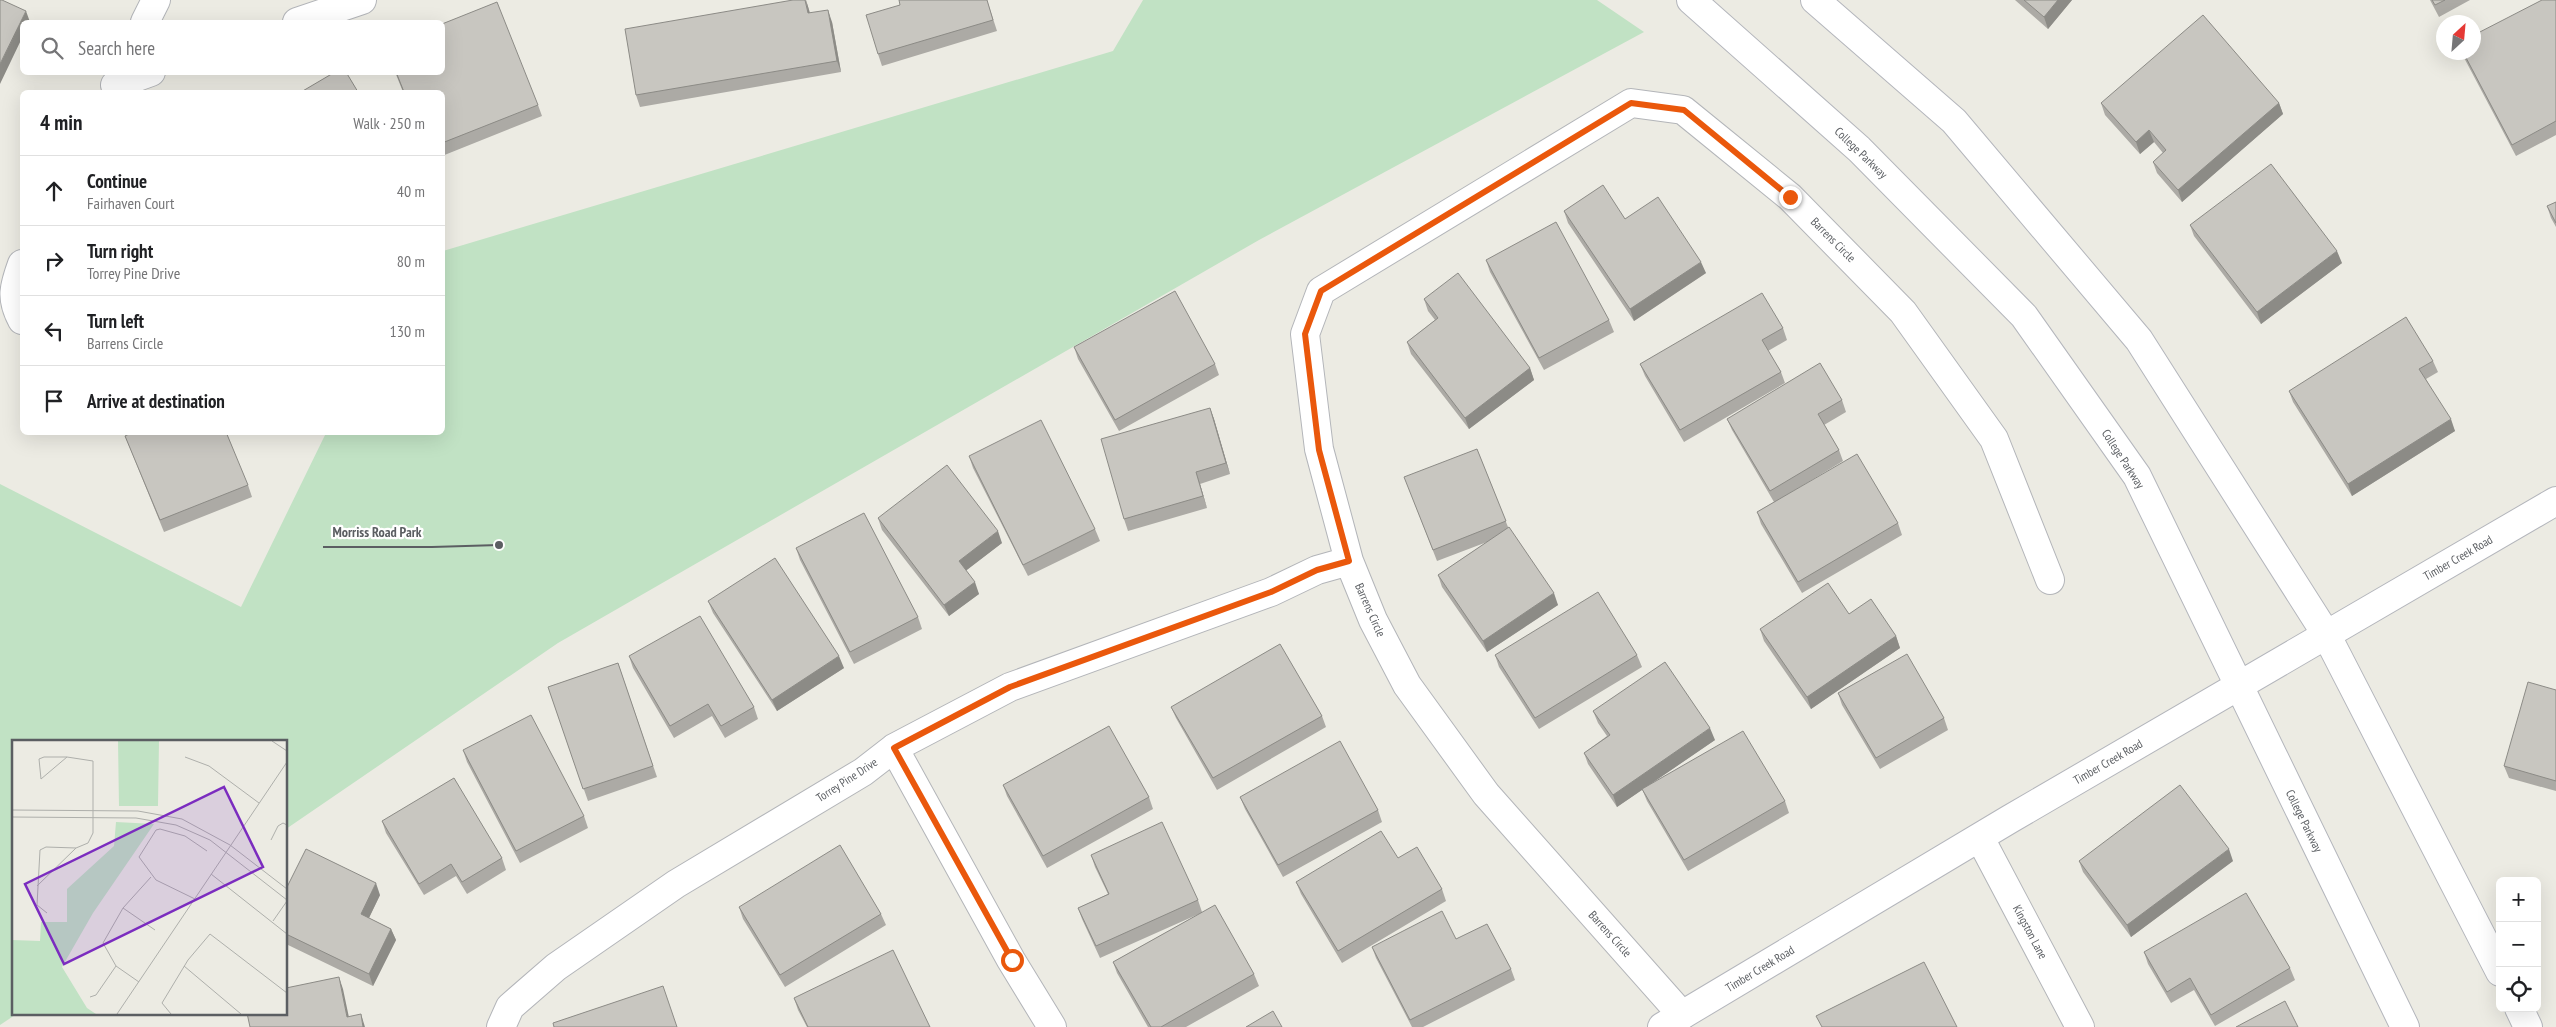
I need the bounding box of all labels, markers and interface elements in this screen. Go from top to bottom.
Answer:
north arrow [2436,15,2481,60]
search box [20,20,445,75]
icon: search [38,34,66,62]
text: Search here [78,36,155,60]
text: 4 min [40,109,82,136]
text: Walk · 250 m [353,113,425,133]
street label: College Parkway [1832,124,1891,182]
text: Continue [87,169,147,193]
icon: ahead [40,177,68,205]
text: 40 m [397,181,425,201]
route end [1779,186,1802,209]
text: Fairhaven Court [87,193,174,213]
street label: Barrens Circle [1808,214,1859,265]
text: Turn right [87,239,153,263]
icon: right [40,247,68,275]
text: 80 m [397,251,425,271]
text: Torrey Pine Drive [87,263,180,283]
text: Turn left [87,309,144,333]
icon: left [40,317,68,345]
text: 130 m [390,321,425,341]
text: Barrens Circle [87,333,163,353]
icon: arrive [40,387,68,415]
text: Arrive at destination [87,389,225,413]
street label: College Parkway [2099,426,2148,492]
callout: Morriss Road Park [323,518,432,547]
text: Morriss Road Park [332,523,422,541]
street label: Timber Creek Road [2420,532,2495,583]
street label: Barrens Circle [1352,581,1389,639]
street label: Timber Creek Road [2070,736,2145,787]
inset map [12,740,288,1014]
street label: Torrey Pine Drive [813,754,880,805]
street label: College Parkway [2283,787,2326,855]
map controls [2496,877,2541,1012]
button: + [2496,877,2541,922]
street label: Kingston Lane [2010,902,2051,961]
street label: Barrens Circle [1586,907,1635,960]
button: − [2496,922,2541,967]
street label: Timber Creek Road [1723,942,1797,995]
route start [1001,949,1024,972]
button: locate [2496,967,2541,1012]

